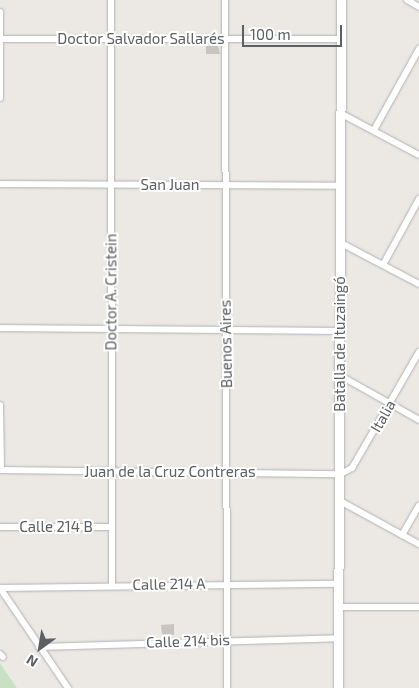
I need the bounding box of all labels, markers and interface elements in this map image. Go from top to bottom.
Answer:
scale bar [244,15,344,47]
text: 100 m [250,25,291,43]
street label: Doctor Salvador Sallarés [57,30,225,48]
street label: San Juan [140,176,200,194]
street label: Doctor A. Cristein [102,233,120,351]
street label: Batalla de Ituzaingó [331,276,349,412]
street label: Buenos Aires [216,300,236,388]
street label: Italia [367,397,399,435]
street label: Juan de la Cruz Contreras [84,463,256,481]
street label: Calle 214 B [19,518,93,536]
street label: Calle 214 A [132,574,206,594]
north arrow [15,623,65,673]
street label: Calle 214 bis [146,631,230,651]
text: N [23,651,41,671]

